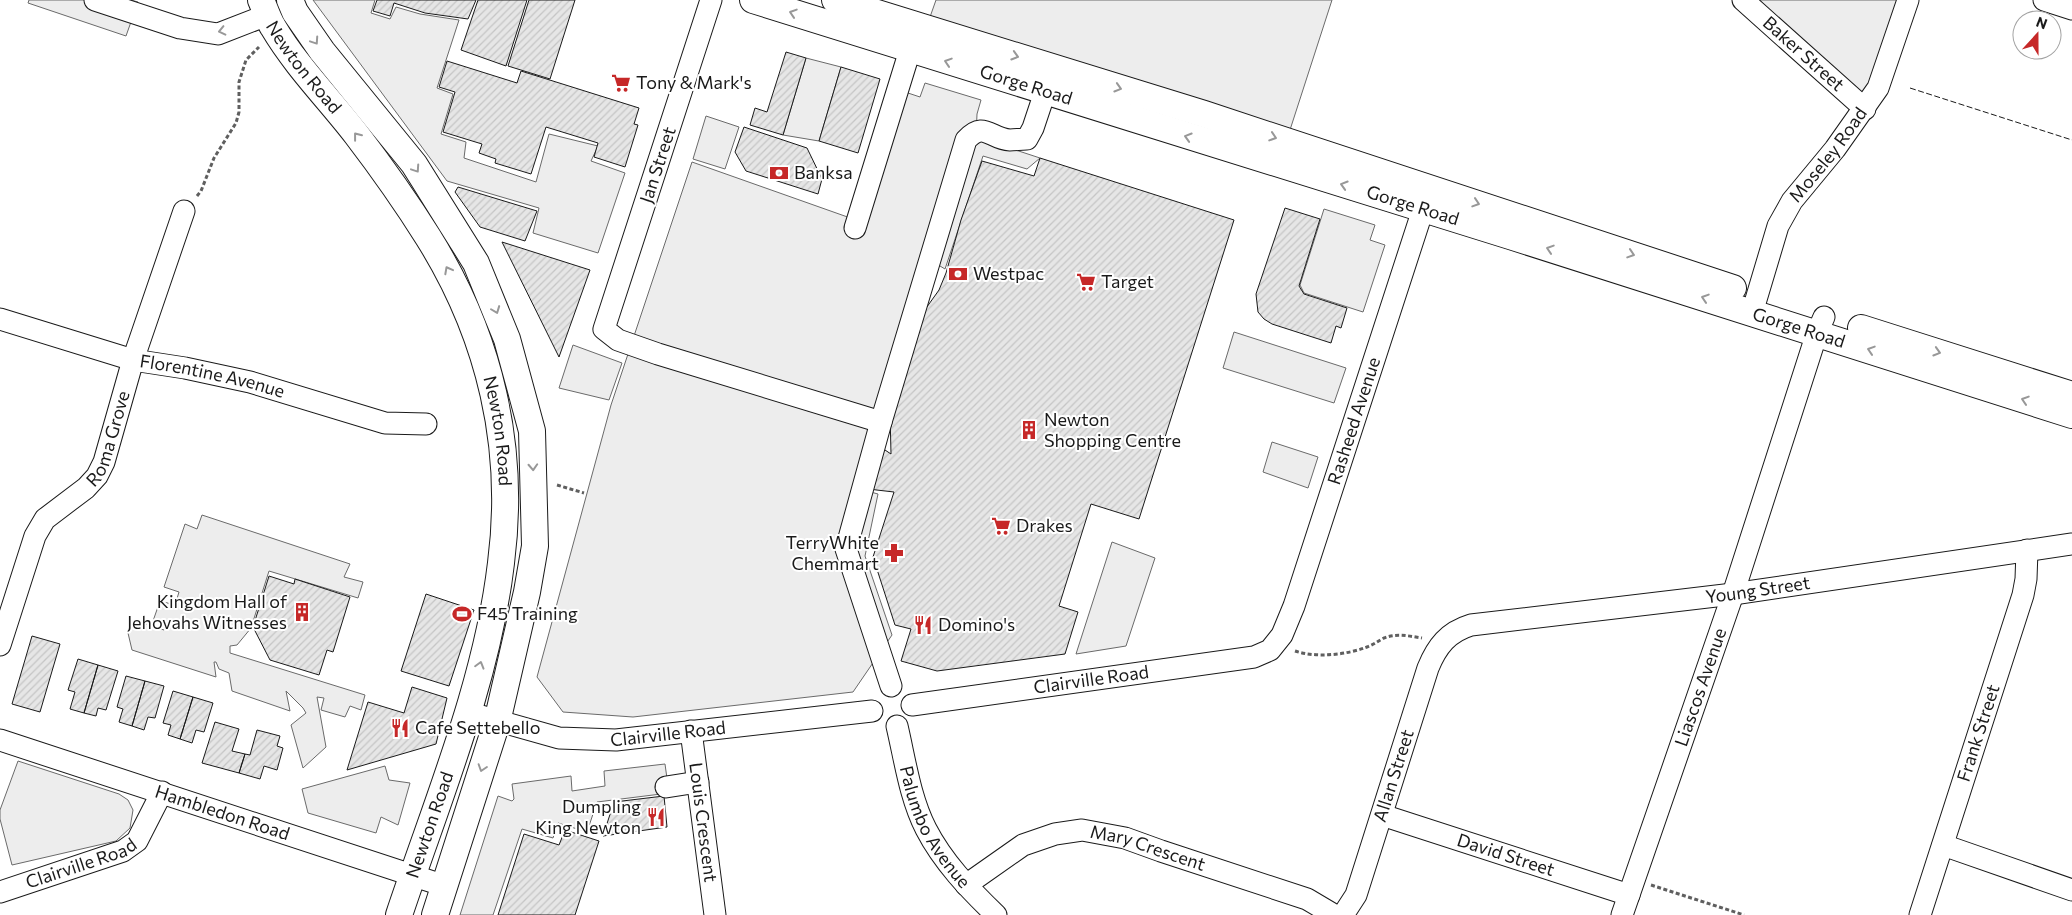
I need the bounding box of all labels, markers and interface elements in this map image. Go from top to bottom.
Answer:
one-way arrow [789,8,798,18]
north arrow [2012,10,2062,60]
street label: Baker Street [1759,11,1849,95]
text: N [2034,13,2050,32]
street label: Newton Road [262,16,347,117]
one-way arrow [217,25,226,36]
one-way arrow [309,36,318,45]
one-way arrow [1011,50,1019,60]
one-way arrow [944,58,953,68]
street label: Gorge Road [977,59,1075,109]
place label: Tony & Mark's [636,71,752,93]
supermarket icon: Tony & Mark's [610,72,632,94]
one-way arrow [1114,82,1122,92]
street label: Moseley Road [1784,103,1871,206]
street label: Jan Street [634,124,680,206]
one-way arrow [1268,131,1277,141]
one-way arrow [354,132,363,142]
one-way arrow [1185,132,1193,142]
place label: Banksa [794,161,853,183]
bank icon: Banksa [768,162,790,184]
one-way arrow [410,163,419,172]
one-way arrow [1340,180,1348,190]
street label: Gorge Road [1364,180,1462,229]
one-way arrow [1472,198,1480,208]
one-way arrow [1547,244,1555,254]
one-way arrow [1626,248,1634,258]
place label: Westpac [973,262,1044,284]
bank icon: Westpac [947,263,969,285]
one-way arrow [444,266,454,275]
place label: Target [1101,270,1154,292]
supermarket icon: Target [1075,271,1097,293]
one-way arrow [1701,294,1710,304]
street label: Gorge Road [1750,302,1848,352]
one-way arrow [489,305,500,314]
one-way arrow [1867,346,1875,356]
one-way arrow [1932,346,1941,356]
street label: Florentine Avenue [138,349,288,402]
street label: Rasheed Avenue [1322,354,1384,487]
street label: Newton Road [479,373,517,486]
street label: Roma Grove [81,388,134,491]
one-way arrow [2022,396,2030,406]
place label: Newton Shopping Centre [1044,408,1181,451]
building icon: Newton Shopping Centre [1018,419,1040,441]
one-way arrow [527,463,538,471]
place label: Drakes [1016,514,1073,536]
supermarket icon: Drakes [990,515,1012,537]
place label: TerryWhite Chemmart [786,531,879,574]
pharmacy icon: TerryWhite Chemmart [883,542,905,564]
street label: Young Street [1704,571,1811,607]
place label: Kingdom Hall of Jehovahs Witnesses [127,590,288,633]
building icon: Kingdom Hall of Jehovahs Witnesses [291,601,313,623]
place label: F45 Training [477,602,578,624]
sports icon: F45 Training [451,603,473,625]
place label: Domino's [938,613,1015,635]
restaurant icon: Domino's [912,614,934,636]
street label: Liascos Avenue [1669,625,1730,749]
street label: Clairville Road [1032,660,1150,698]
one-way arrow [474,661,485,670]
street label: Frank Street [1952,681,2004,784]
place label: Cafe Settebello [415,716,540,738]
street label: Clairville Road [609,716,727,751]
restaurant icon: Cafe Settebello [389,717,411,739]
street label: Allan Street [1368,726,1418,824]
street label: Louis Crescent [685,761,723,883]
street label: Palumbo Avenue [896,763,976,892]
one-way arrow [478,764,488,772]
street label: Newton Road [401,769,458,881]
street label: Hambledon Road [153,780,293,844]
place label: Dumpling King Newton [535,795,641,838]
restaurant icon: Dumpling King Newton [645,806,667,828]
street label: Mary Crescent [1088,820,1208,875]
street label: David Street [1454,828,1557,880]
street label: Clairville Road [23,833,141,893]

